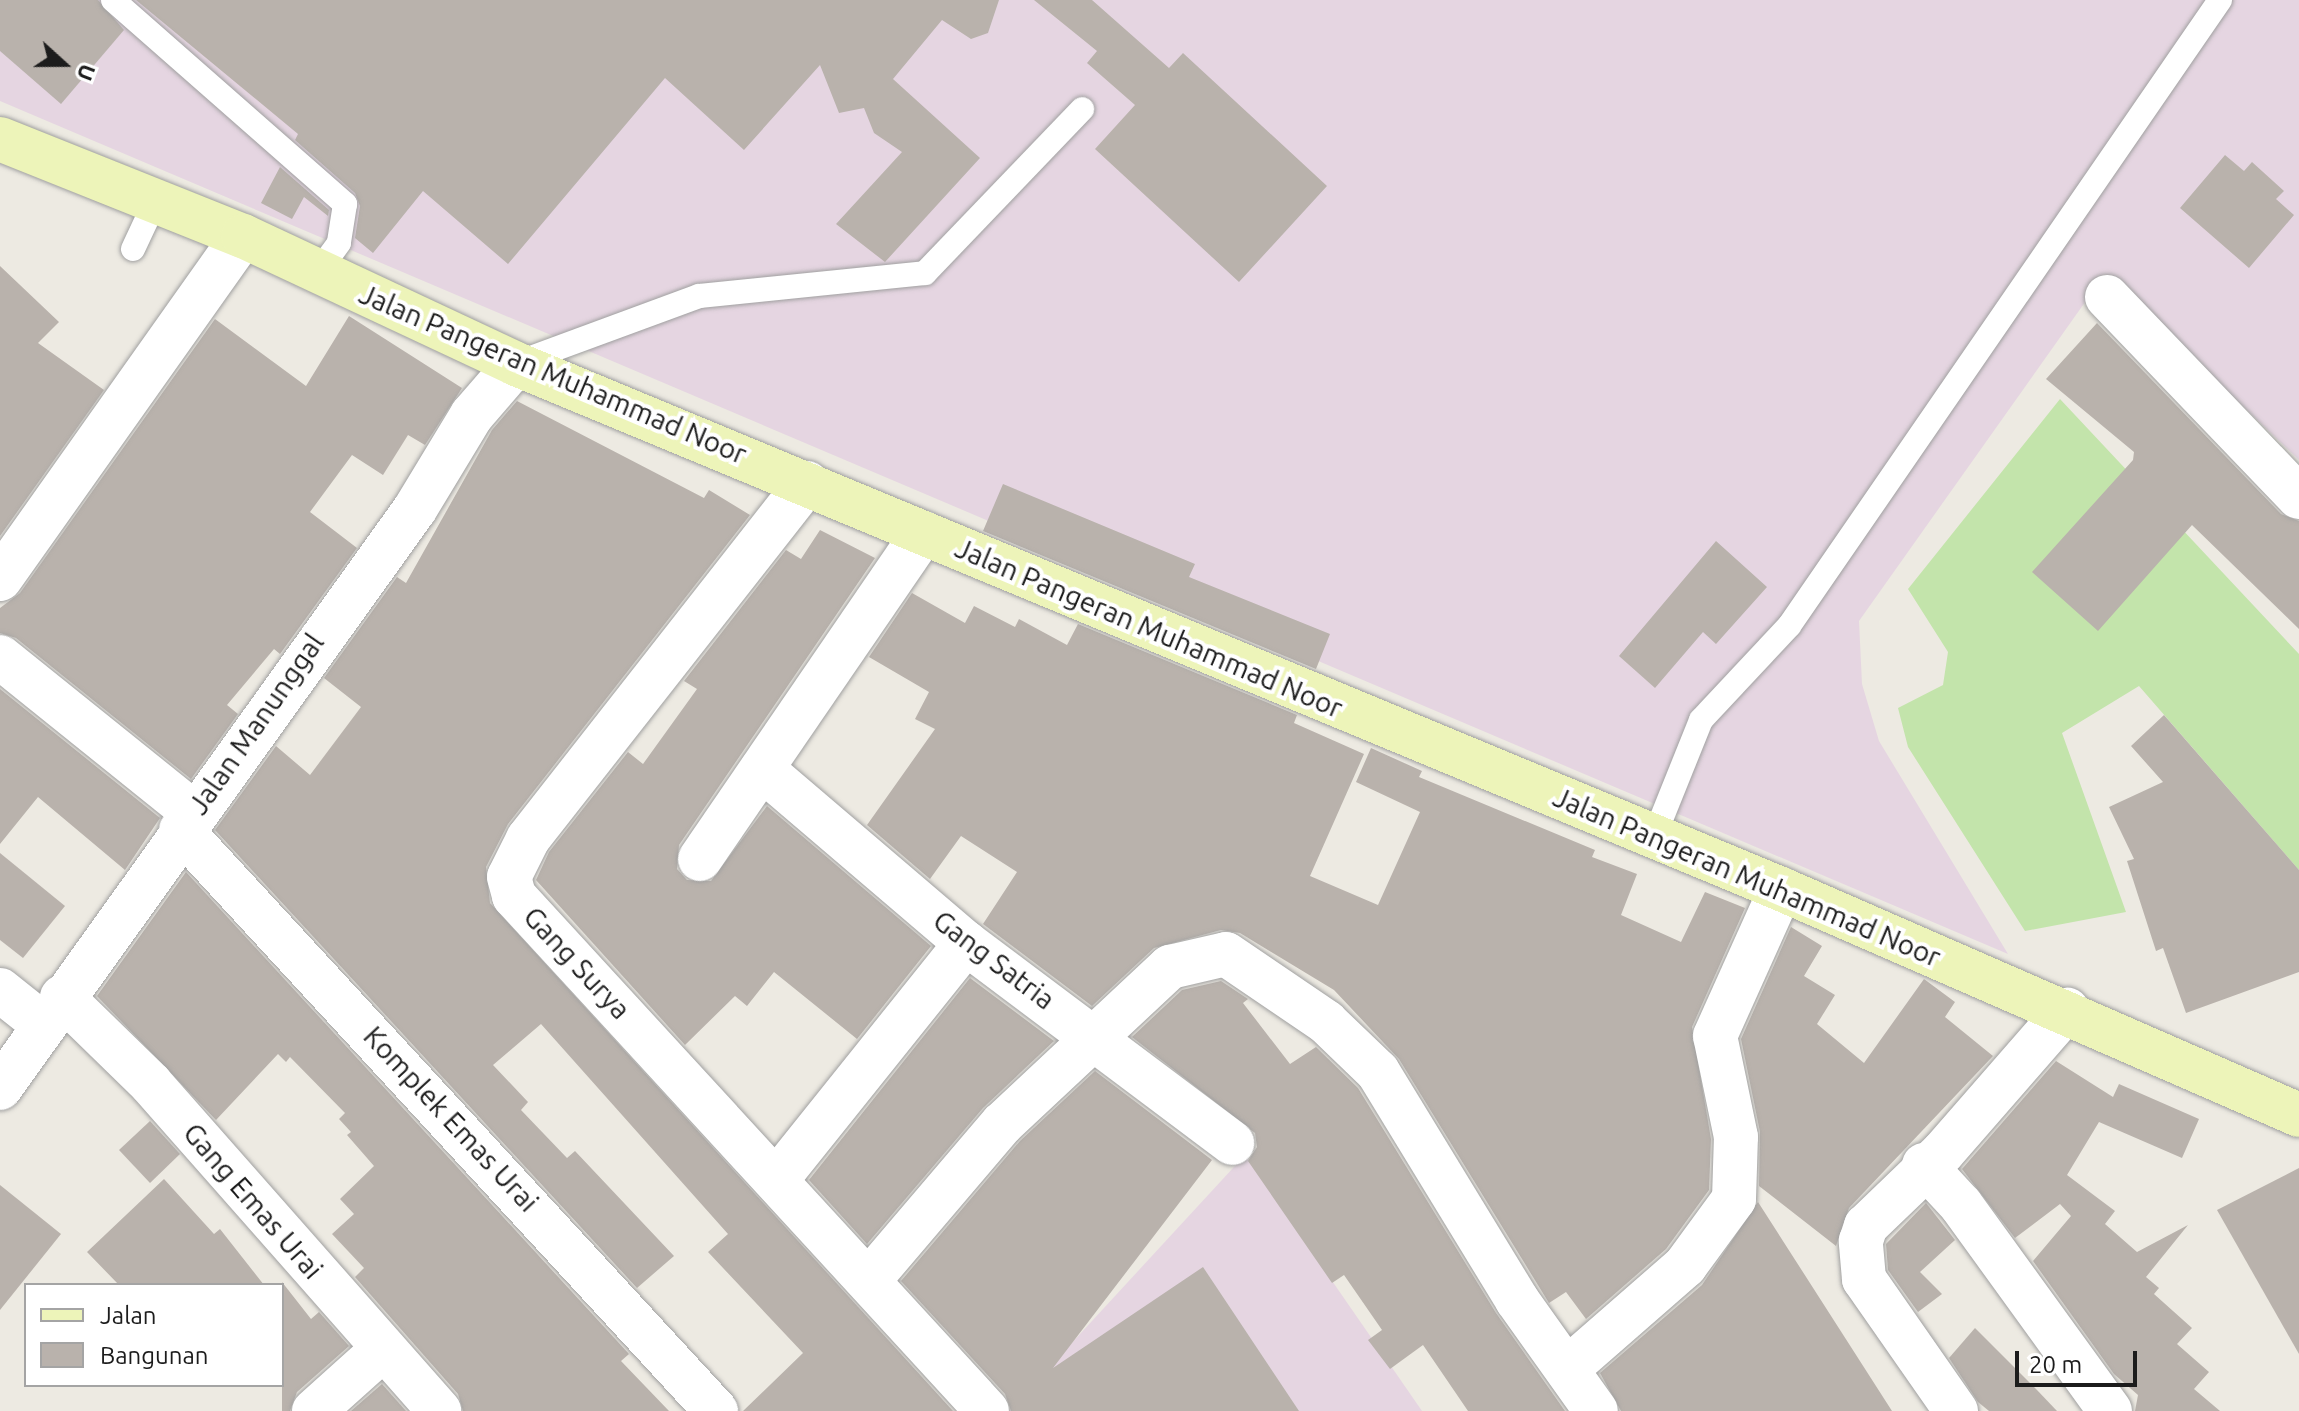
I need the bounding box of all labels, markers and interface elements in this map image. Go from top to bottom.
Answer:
north arrow [24,24,104,104]
text: U [72,61,101,84]
street label: Jalan Pangeran Muhammad Noor [354,277,752,471]
street label: Jalan Pangeran Muhammad Noor [950,531,1348,725]
street label: Jalan Manunggal [181,627,331,821]
street label: Jalan Pangeran Muhammad Noor [1548,780,1946,974]
street label: Gang Surya [517,900,637,1026]
street label: Gang Satria [927,903,1061,1017]
street label: Komplek Emas Urai [357,1020,545,1218]
street label: Gang Emas Urai [176,1116,330,1286]
legend [24,1283,284,1387]
text: Jalan [100,1302,157,1329]
scale bar [2019,1335,2141,1385]
text: Bangunan [100,1342,209,1369]
text: 20 m [2029,1351,2082,1378]

